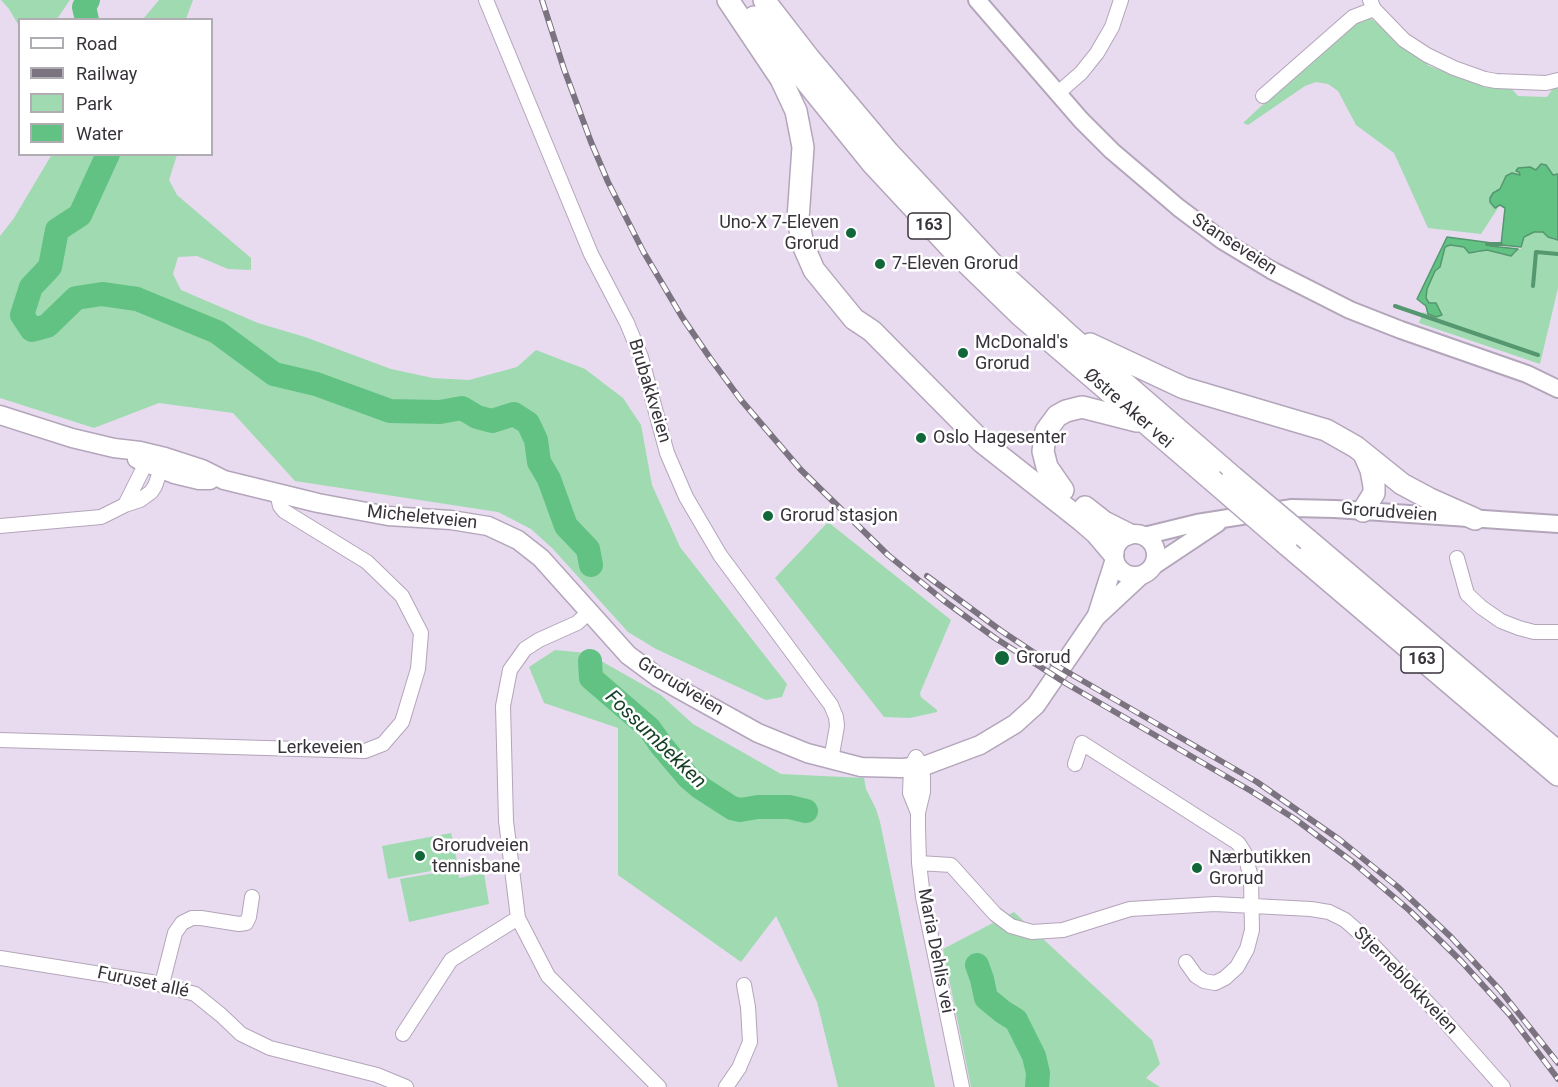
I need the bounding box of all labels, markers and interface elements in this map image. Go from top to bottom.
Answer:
legend [18,18,213,156]
text: Road [76,33,117,54]
text: Railway [76,63,137,84]
text: Park [76,93,112,114]
text: Water [76,123,123,144]
street label: Stanseveien [1187,210,1281,280]
place label: Uno-X 7-Eleven Grorud [719,212,839,254]
road number: 163 [908,213,950,239]
marker: Uno-X 7-Eleven Grorud [844,226,858,240]
place label: 7-Eleven Grorud [892,253,1018,275]
marker: 7-Eleven Grorud [873,257,887,271]
place label: McDonald's Grorud [975,332,1068,374]
street label: Brubakkveien [623,336,675,446]
marker: McDonald's Grorud [956,346,970,360]
street label: Østre Aker vei [1079,364,1177,454]
place label: Oslo Hagesenter [933,427,1066,449]
marker: Oslo Hagesenter [914,431,928,445]
street label: Grorudveien [1340,499,1438,527]
street label: Micheletveien [366,501,478,535]
place label: Grorud stasjon [780,505,898,527]
marker: Grorud stasjon [761,509,775,523]
place label: Grorud [1016,647,1071,669]
road number: 163 [1401,647,1443,673]
marker: Grorud [993,649,1011,667]
street label: Grorudveien [633,653,727,721]
water label: Fossumbekken [600,686,710,794]
street label: Lerkeveien [277,737,363,759]
place label: Grorudveien tennisbane [432,835,529,878]
place label: Nærbutikken Grorud [1209,847,1311,890]
marker: Grorudveien tennisbane [413,849,427,863]
marker: Nærbutikken Grorud [1190,861,1204,875]
street label: Maria Dehlis vei [912,887,958,1015]
street label: Stjerneblokkveien [1348,923,1462,1039]
street label: Furuset allé [95,963,191,1003]

